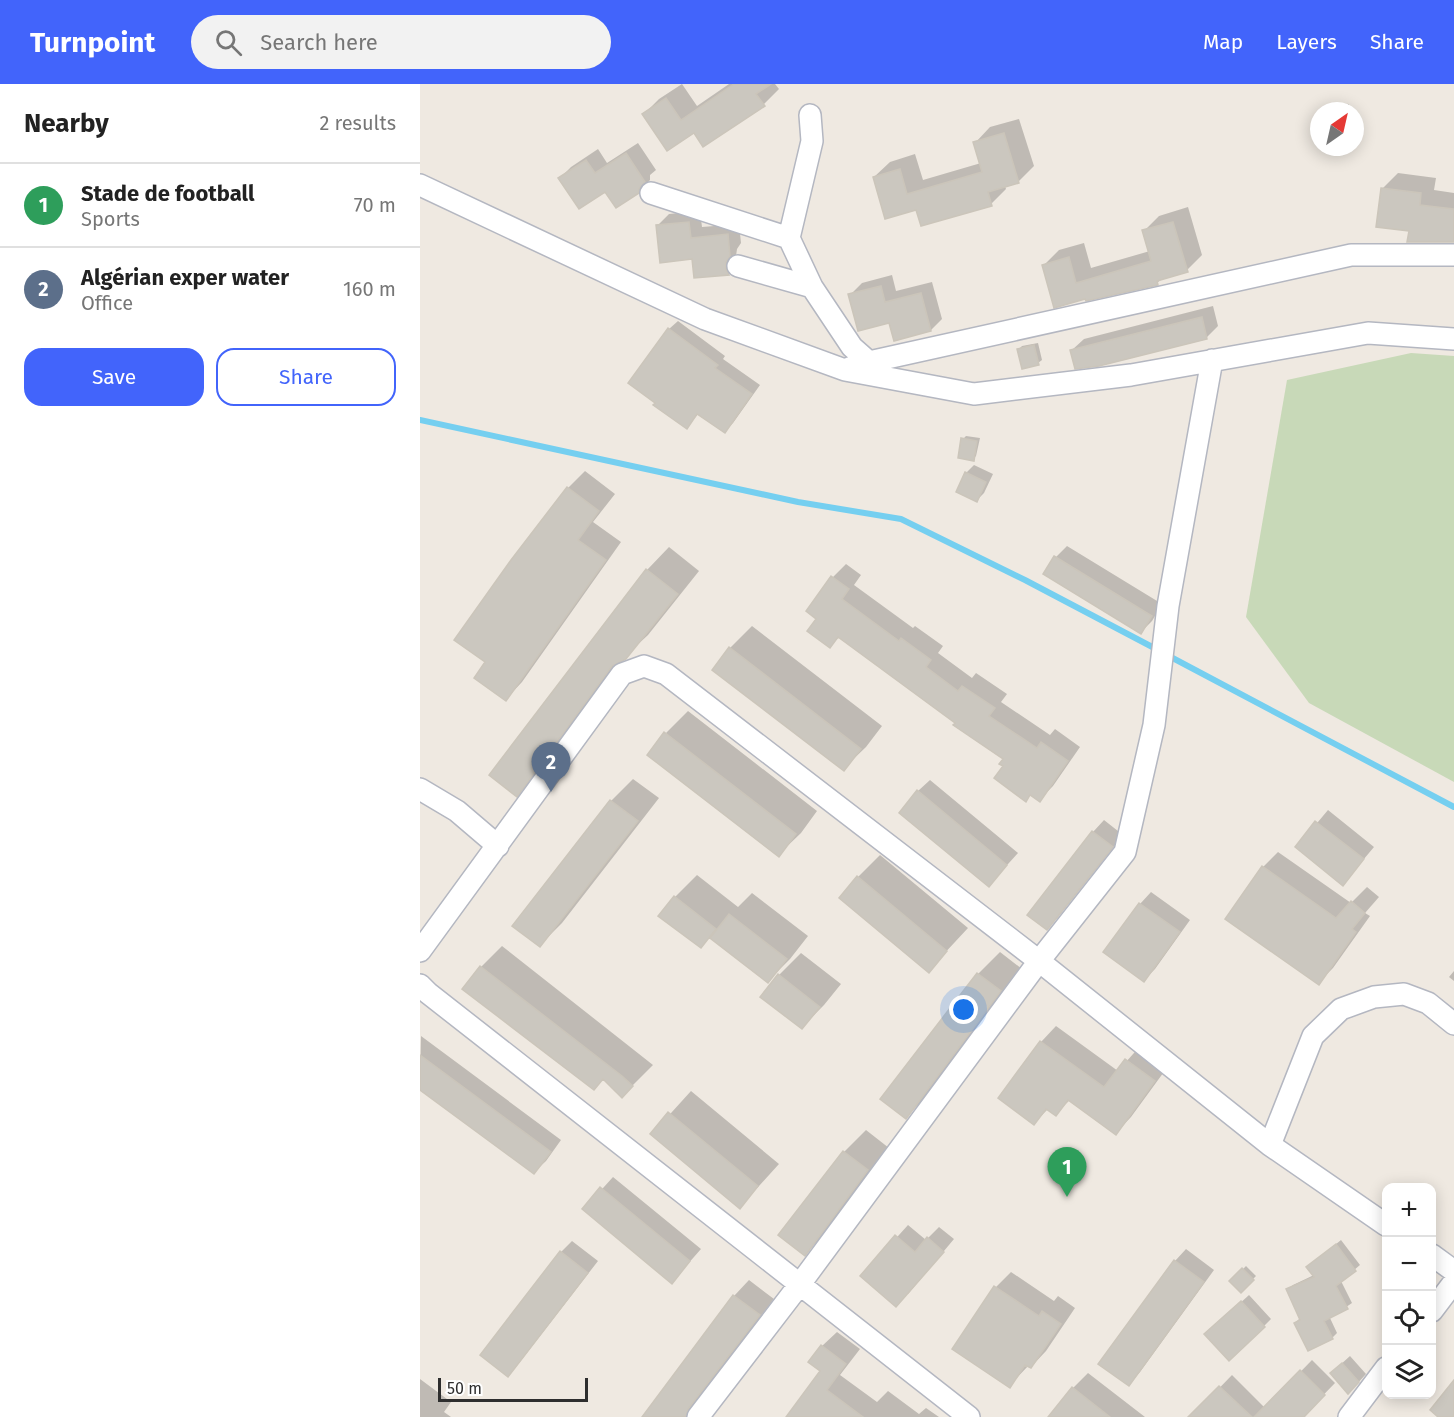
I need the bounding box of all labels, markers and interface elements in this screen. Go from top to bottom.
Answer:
search box [191,15,611,69]
text: Turnpoint [30,26,155,59]
icon: search [212,26,245,59]
text: Search here [260,29,378,56]
text: Map [1203,29,1243,55]
text: Layers [1276,29,1337,55]
text: Share [1370,29,1424,55]
north arrow [1310,102,1364,156]
text: Nearby [24,108,109,139]
text: 2 results [319,111,396,135]
text: Stade de football [81,180,255,207]
text: 1 [39,193,48,217]
text: 70 m [354,193,396,217]
text: Sports [81,207,140,231]
text: Algérian exper water [81,264,289,291]
text: 2 [38,277,49,301]
text: 160 m [343,277,396,301]
text: Office [81,291,133,315]
button: Save [24,348,204,406]
button: Share [216,348,396,406]
pin: 2 [532,742,570,792]
your location [949,995,978,1024]
pin: 1 [1048,1148,1086,1197]
map controls [1382,1183,1436,1399]
button: + [1382,1183,1436,1237]
button: − [1382,1237,1436,1291]
button: locate [1382,1291,1436,1345]
button: layers [1382,1345,1436,1399]
scale bar [438,1375,588,1402]
text: 50 m [447,1379,482,1398]

